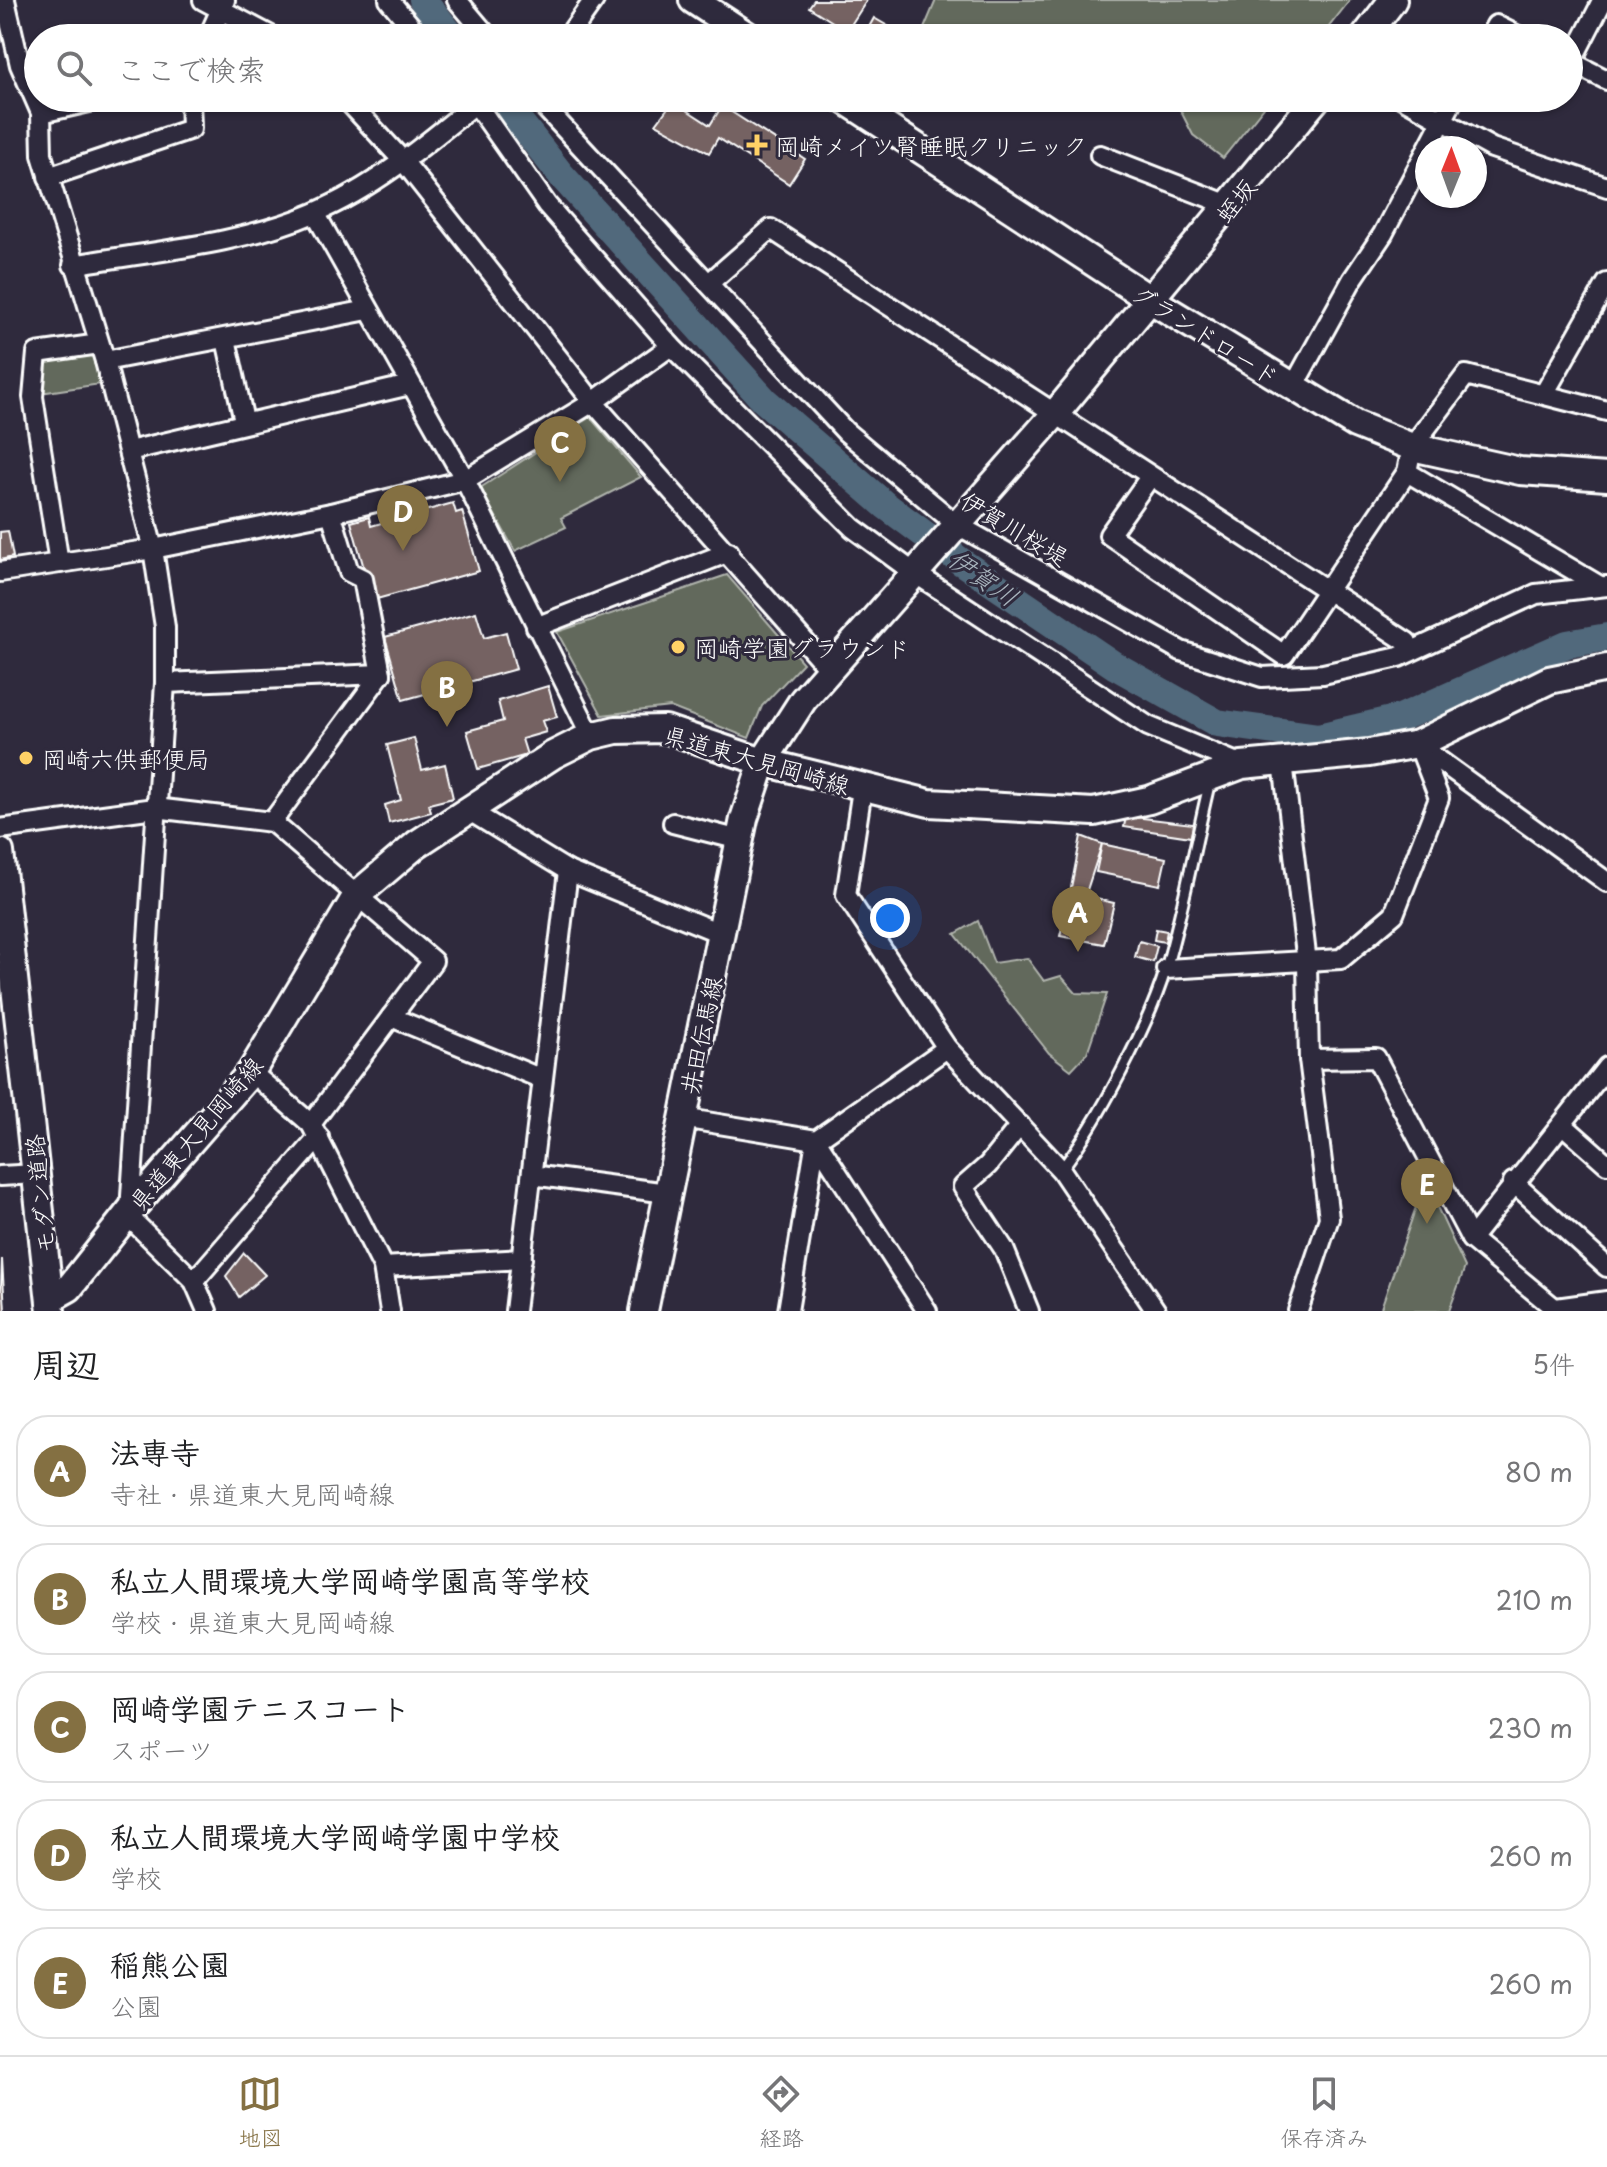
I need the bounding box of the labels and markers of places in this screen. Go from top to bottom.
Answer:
place label: 岡崎メイツ腎睡眠クリニック [775,127,1087,163]
marker: 岡崎メイツ腎睡眠クリニック [746,134,768,156]
pin: C [534,416,586,482]
pin: D [377,485,429,551]
place label: 岡崎学園グラウンド [694,629,910,665]
marker: 岡崎学園グラウンド [669,638,687,656]
pin: B [421,661,473,727]
place label: 岡崎六供郵便局 [42,740,210,776]
marker: 岡崎六供郵便局 [17,749,35,767]
pin: A [1052,886,1104,952]
pin: E [1401,1158,1453,1224]

